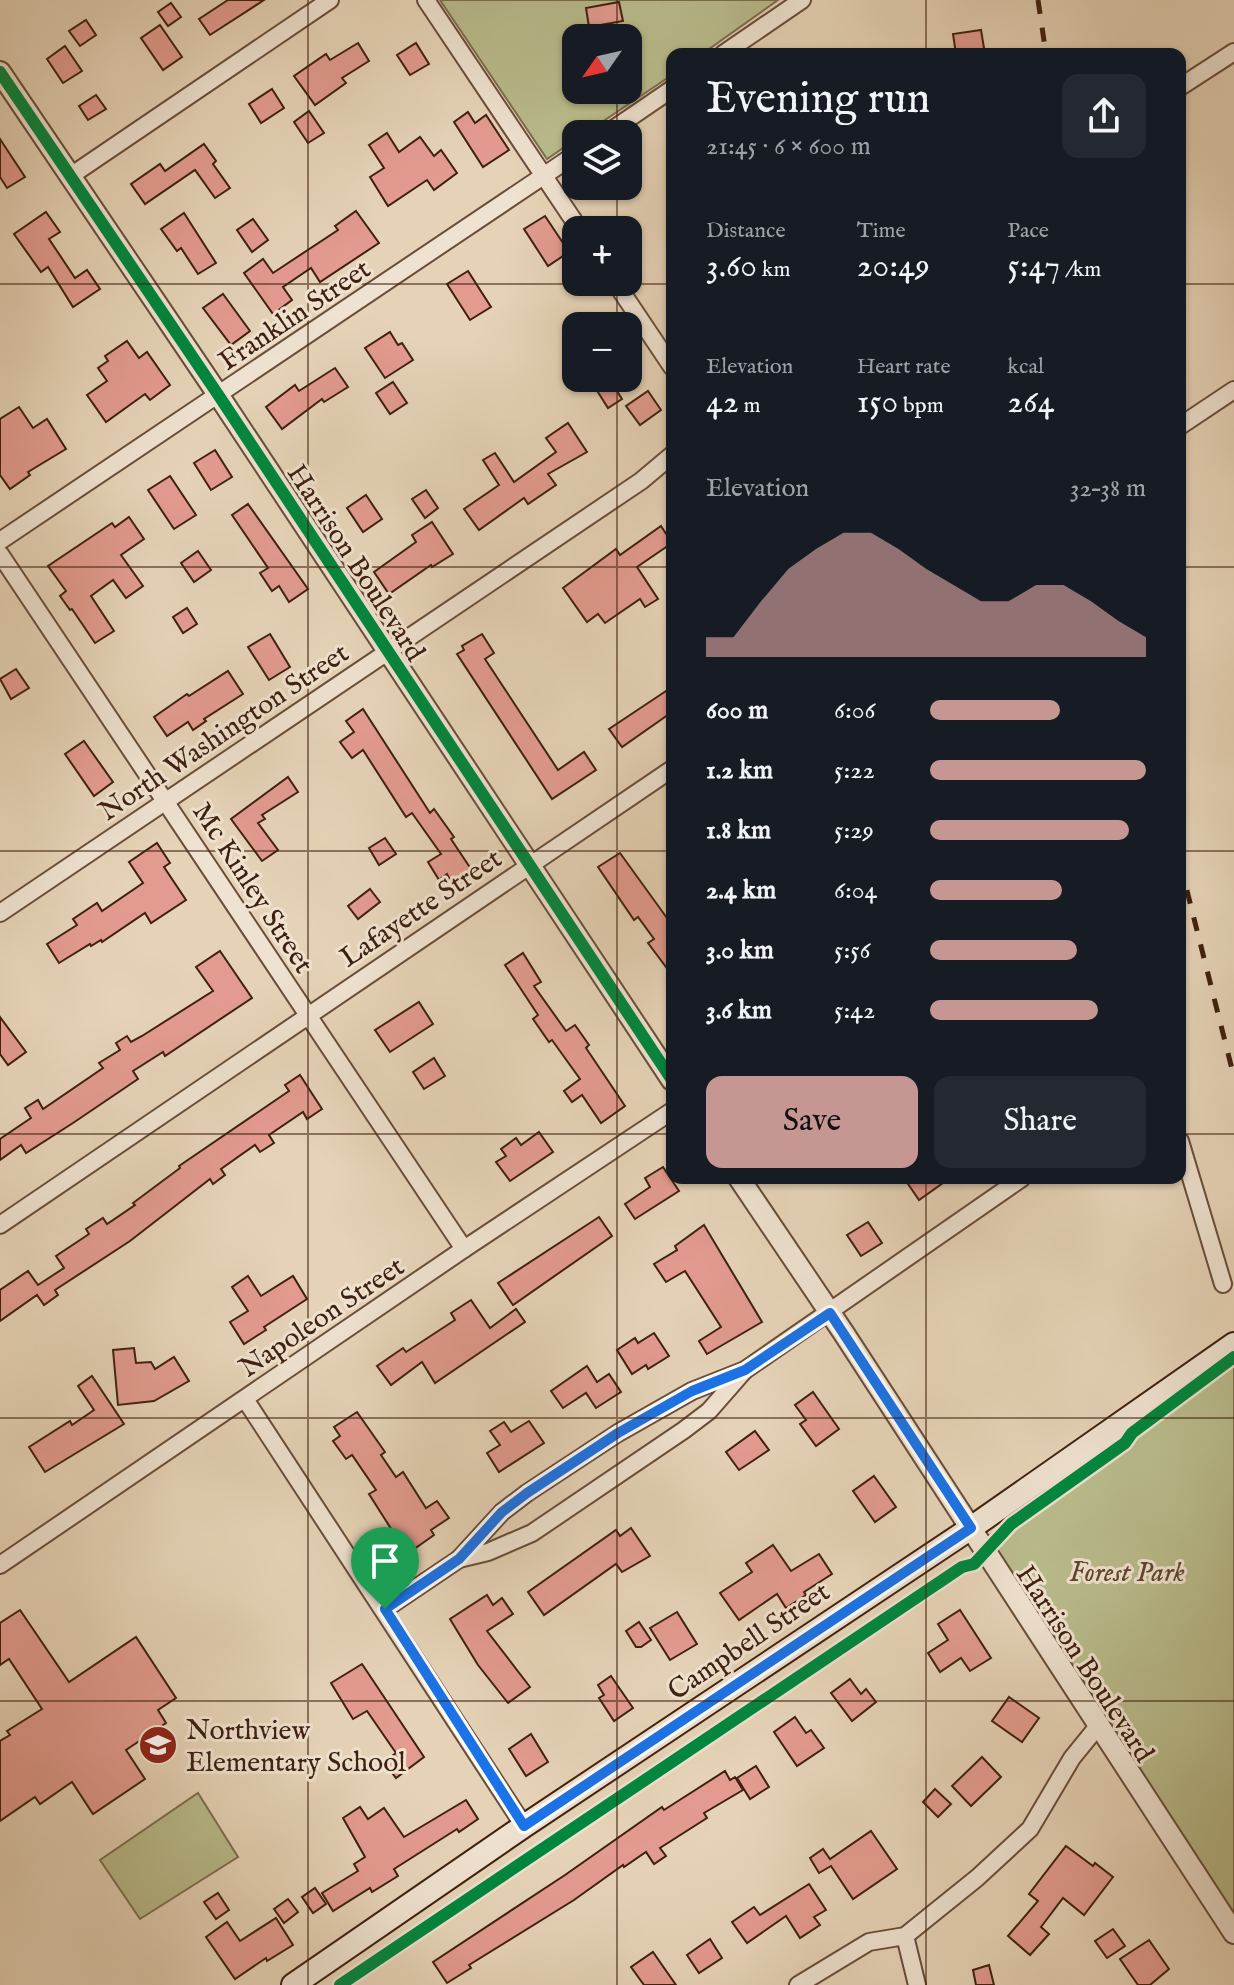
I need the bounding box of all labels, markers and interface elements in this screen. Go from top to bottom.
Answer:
north arrow [562,24,642,104]
map controls [562,24,642,392]
text: Evening run [706,72,930,128]
button: share [1062,74,1146,158]
button: layers [562,120,642,200]
text: 21:45 · 6 × 600 m [706,130,871,163]
button: + [562,216,642,296]
text: Distance [706,217,786,245]
text: Time [857,217,906,245]
text: Pace [1007,217,1049,245]
text: 3.60 [706,245,757,288]
text: 20:49 [857,245,930,288]
text: 5:47 [1007,245,1060,288]
street label: Franklin Street [213,252,378,380]
text: km [757,256,791,284]
text: /km [1060,256,1101,284]
button: − [562,312,642,392]
text: Elevation [706,353,793,381]
text: Heart rate [857,353,951,381]
text: kcal [1007,353,1044,381]
text: 42 [706,381,739,424]
text: 150 [857,381,898,424]
text: 264 [1007,381,1054,424]
text: m [739,392,760,420]
text: bpm [898,392,944,420]
street label: Harrison Boulevard [278,458,432,669]
text: Elevation [706,472,809,505]
text: 32–38 m [1070,472,1146,505]
street label: North Washington Street [93,636,356,830]
text: 600 m [706,694,768,727]
text: 6:06 [834,694,876,727]
text: 1.2 km [706,754,773,787]
text: 5:22 [834,754,875,787]
street label: Mc Kinley Street [184,796,320,981]
text: 1.8 km [706,814,771,847]
text: 5:29 [834,814,874,847]
street label: Lafayette Street [334,842,509,976]
text: 2.4 km [706,874,776,907]
text: 6:04 [834,874,877,907]
text: 3.0 km [706,934,774,967]
text: 5:56 [834,934,871,967]
text: 3.6 km [706,994,772,1027]
text: 5:42 [834,994,875,1027]
button: Save [706,1076,918,1168]
button: Share [934,1076,1146,1168]
street label: Napoleon Street [233,1250,412,1386]
pin [351,1527,419,1609]
icon: arrive [363,1539,407,1583]
park label: Forest Park [1069,1556,1185,1591]
street label: Harrison Boulevard [1007,1559,1161,1770]
street label: Campbell Street [662,1575,837,1709]
place label: Northview Elementary School [186,1714,406,1781]
school or university icon: Northview Elementary School [137,1724,179,1766]

